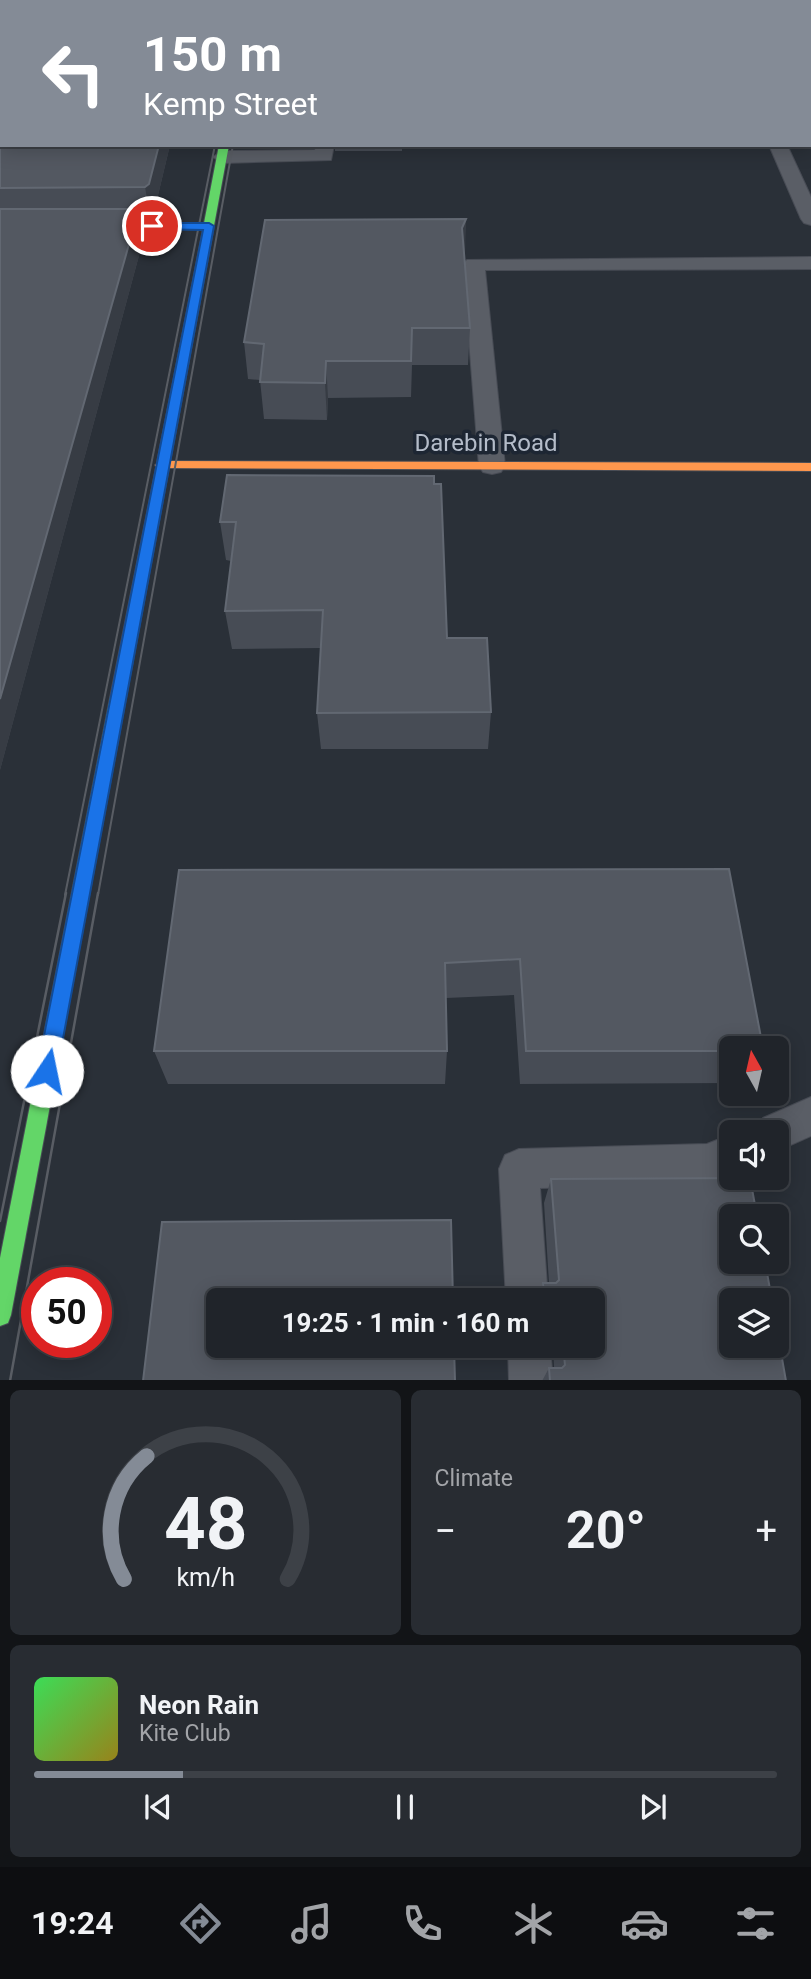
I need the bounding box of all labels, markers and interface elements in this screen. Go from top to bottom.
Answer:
text: 150 m [143,26,282,83]
icon: left [28,28,119,119]
text: Kemp Street [143,85,318,123]
pin [122,196,182,256]
icon: arrive [133,207,171,245]
street label: Darebin Road [414,429,558,457]
position arrow [10,1034,84,1108]
north arrow [719,1036,789,1106]
map controls [719,1036,789,1358]
button: sound [719,1120,789,1190]
button: search [719,1204,789,1274]
speed limit sign: 50 [21,1267,112,1358]
button: layers [719,1288,789,1358]
text: 19:25 · 1 min · 160 m [282,1308,529,1338]
text: Climate [435,1465,513,1492]
text: 48 [163,1481,247,1567]
text: 20° [566,1500,646,1561]
text: − [435,1509,456,1553]
text: + [755,1509,777,1553]
text: km/h [176,1562,235,1591]
text: Neon Rain [139,1690,259,1720]
text: Kite Club [139,1720,231,1747]
icon: previous [139,1788,177,1826]
icon: pause [386,1788,424,1826]
icon: next [634,1788,672,1826]
icon: directions [176,1899,225,1948]
icon: music [287,1899,336,1948]
icon: phone [398,1899,447,1948]
icon: climate [509,1899,558,1948]
icon: car [620,1899,669,1948]
icon: filters [731,1899,780,1948]
text: 19:24 [31,1904,113,1942]

